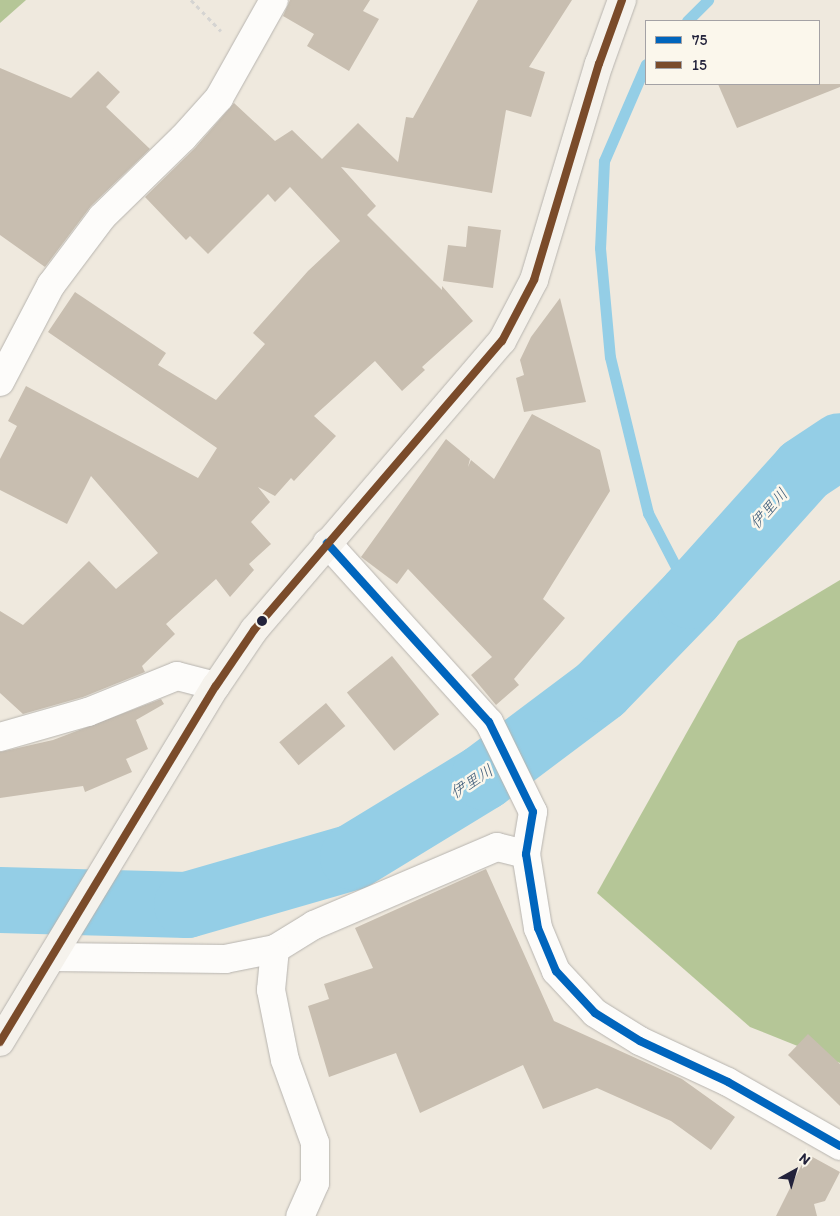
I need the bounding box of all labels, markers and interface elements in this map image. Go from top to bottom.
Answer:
legend [645,20,820,85]
text: 75 [692,31,707,49]
text: 15 [692,56,707,74]
water label: 伊里川 [746,485,792,533]
unlabelled marker [257,616,267,626]
water label: 伊里川 [447,761,497,803]
north arrow [770,1146,820,1196]
text: N [796,1149,814,1169]

